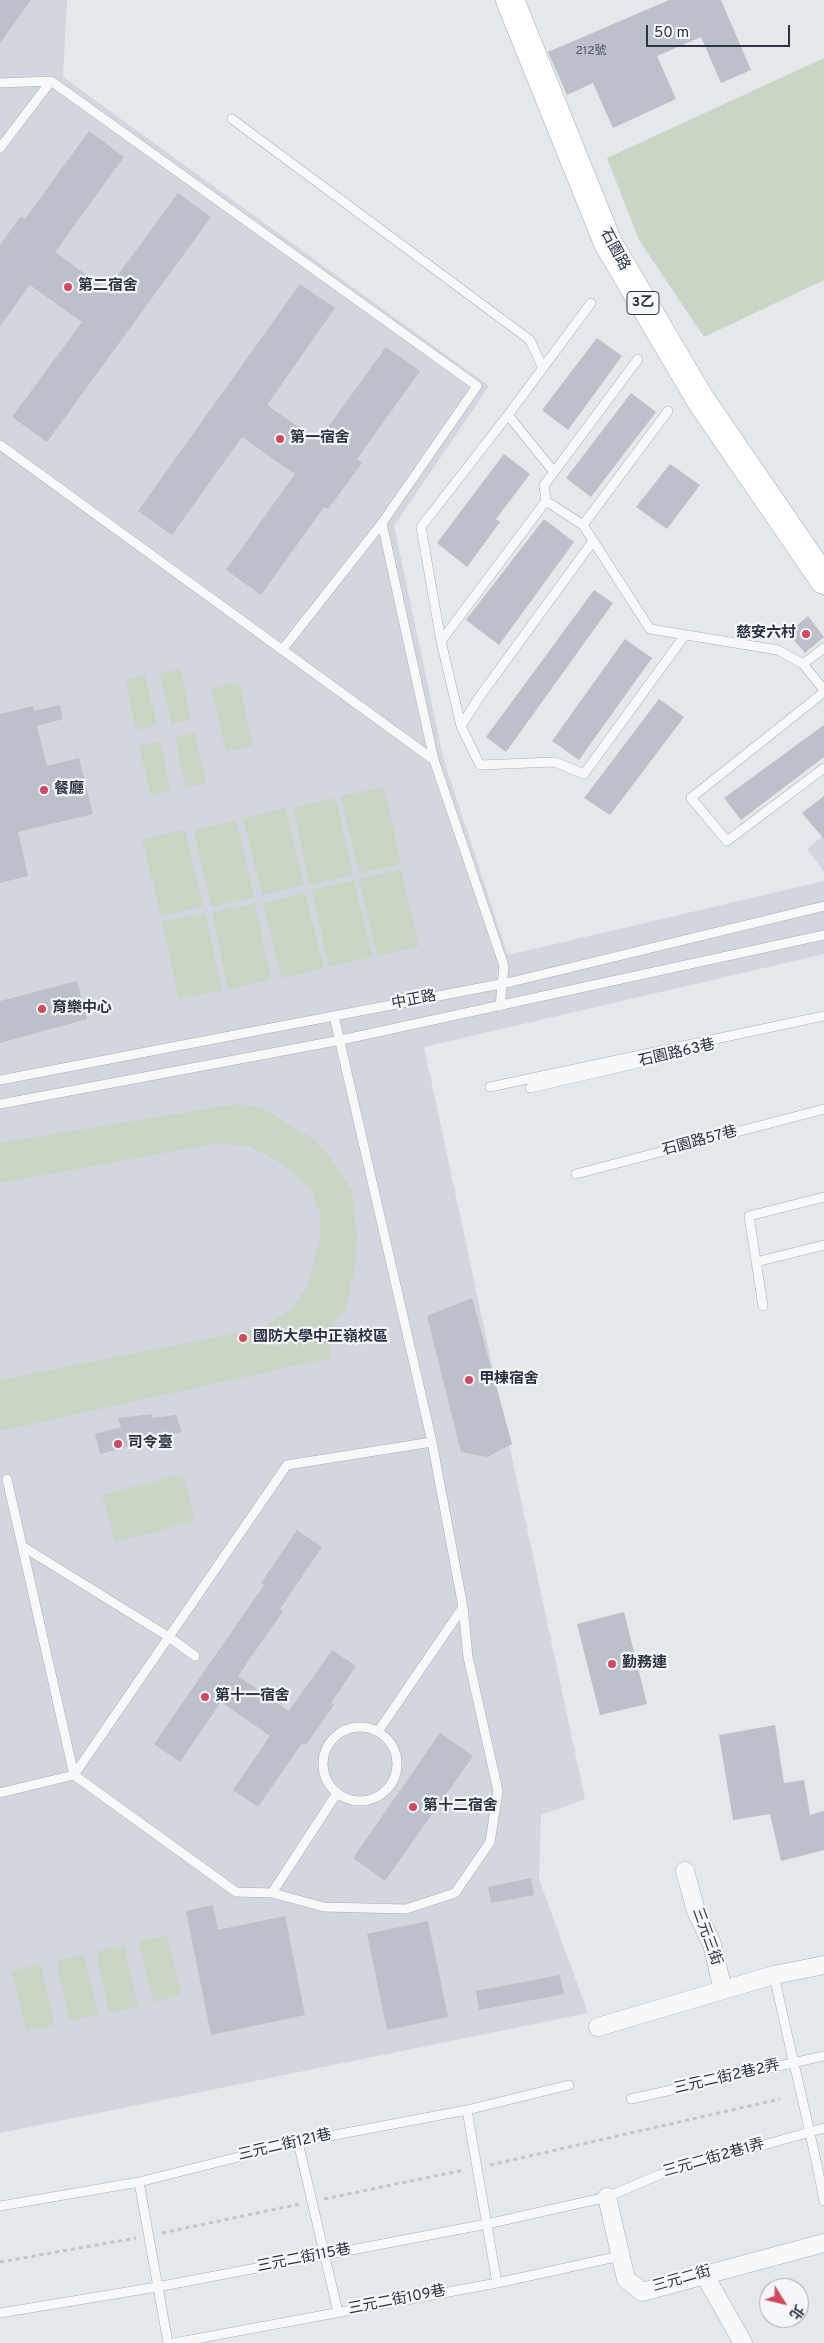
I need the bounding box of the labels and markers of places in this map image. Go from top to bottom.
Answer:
place label: 第二宿舍 [78,278,138,296]
marker: 第二宿舍 [62,281,74,293]
place label: 第一宿舍 [290,430,350,448]
marker: 第一宿舍 [274,433,286,445]
place label: 慈安六村 [736,625,796,643]
marker: 慈安六村 [800,628,812,640]
place label: 餐廳 [54,781,84,799]
marker: 餐廳 [38,784,50,796]
place label: 育樂中心 [52,1000,112,1018]
marker: 育樂中心 [36,1003,48,1015]
place label: 國防大學中正嶺校區 [253,1329,388,1347]
marker: 國防大學中正嶺校區 [237,1332,249,1344]
place label: 甲棟宿舍 [479,1371,539,1389]
marker: 甲棟宿舍 [463,1374,475,1386]
place label: 司令臺 [128,1435,173,1453]
marker: 司令臺 [112,1438,124,1450]
place label: 勤務連 [622,1655,667,1673]
marker: 勤務連 [606,1658,618,1670]
place label: 第十一宿舍 [215,1688,290,1706]
marker: 第十一宿舍 [199,1691,211,1703]
place label: 第十二宿舍 [423,1798,498,1816]
marker: 第十二宿舍 [407,1801,419,1813]

